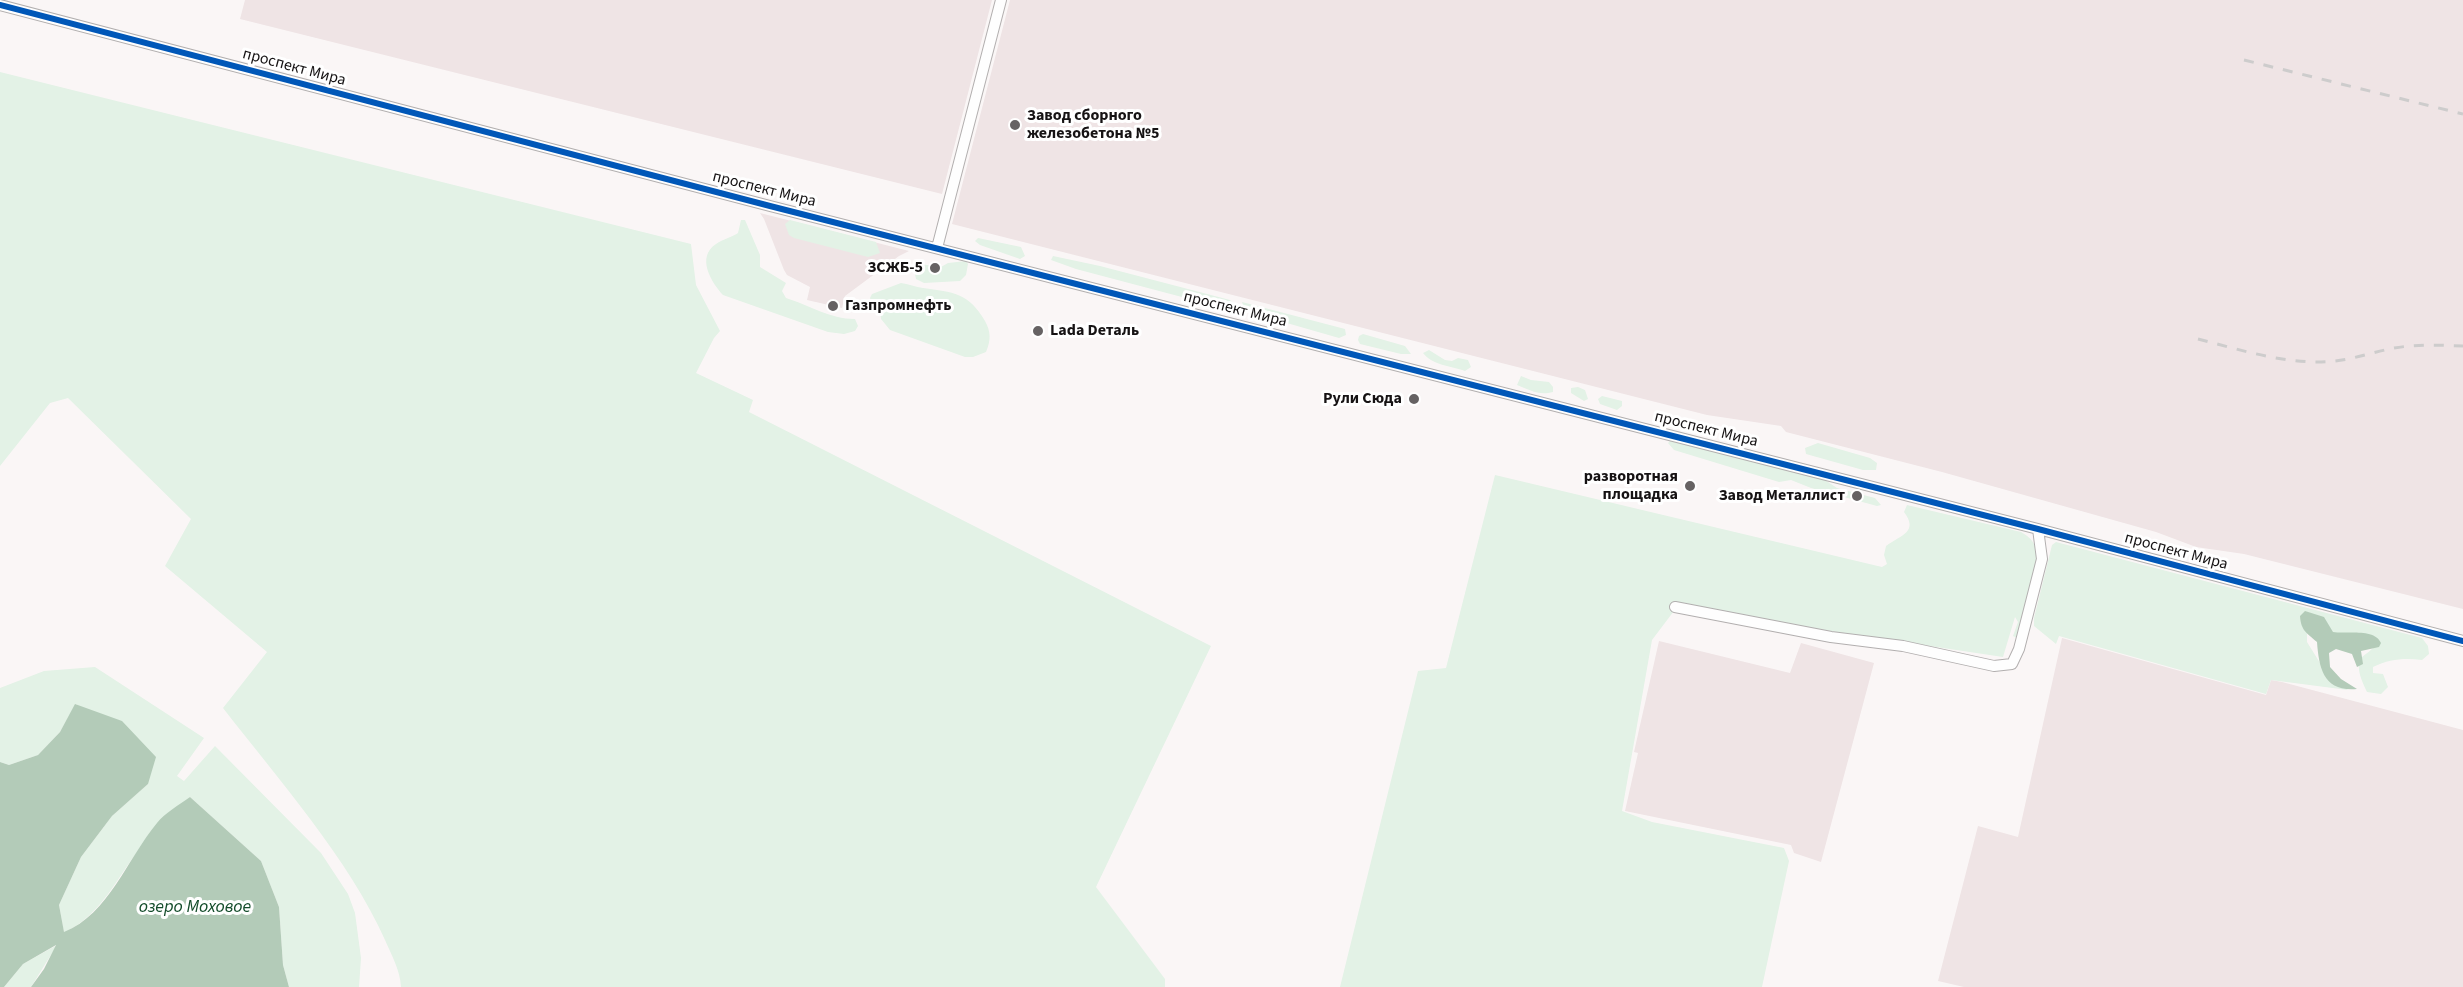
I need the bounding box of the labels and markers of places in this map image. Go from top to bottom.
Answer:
place label: Завод сборного железобетона №5 [1027,106,1159,144]
marker: Завод сборного железобетона №5 [1008,118,1022,132]
place label: ЗСЖБ-5 [867,258,923,278]
marker: ЗСЖБ-5 [928,261,942,275]
place label: Газпромнефть [845,296,952,316]
marker: Газпромнефть [826,299,840,313]
place label: Lada Dеталь [1050,321,1139,341]
marker: Lada Dеталь [1031,324,1045,338]
place label: Рули Сюда [1323,389,1402,409]
marker: Рули Сюда [1407,392,1421,406]
place label: разворотная площадка [1584,467,1678,505]
marker: разворотная площадка [1683,479,1697,493]
place label: Завод Металлист [1719,486,1845,506]
marker: Завод Металлист [1850,489,1864,503]

